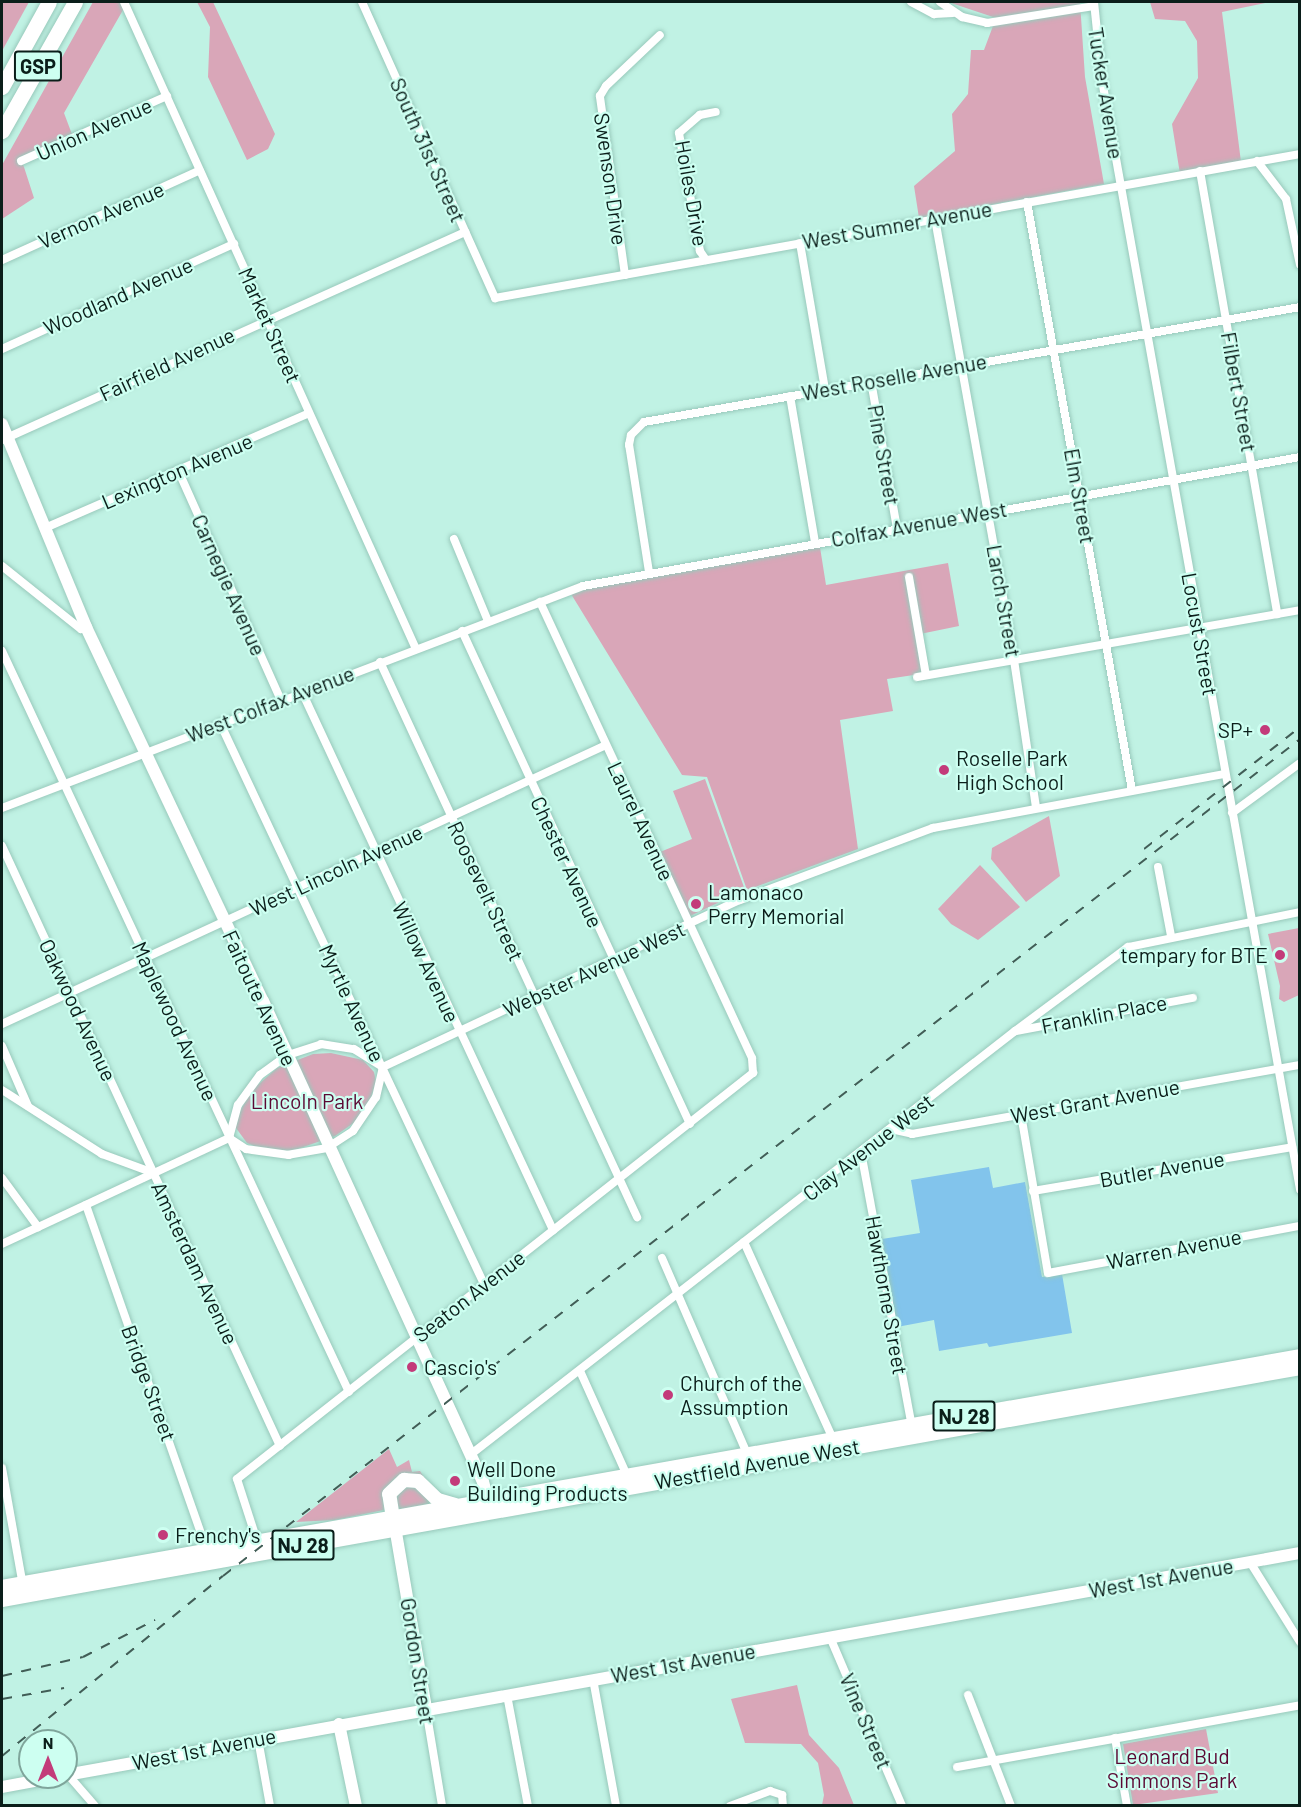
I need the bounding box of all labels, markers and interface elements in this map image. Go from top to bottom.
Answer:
street label: Tucker Avenue [1083,25,1129,161]
road number: GSP [12,49,63,83]
street label: South 31st Street [385,74,471,226]
street label: Union Avenue [32,92,156,166]
street label: Swenson Drive [589,111,633,247]
street label: Hoiles Drive [670,138,714,248]
street label: Vernon Avenue [34,176,168,254]
street label: West Sumner Avenue [800,196,994,254]
street label: Woodland Avenue [39,252,197,340]
street label: Market Street [233,263,307,387]
street label: Fairfield Avenue [95,322,239,406]
street label: Filbert Street [1216,330,1262,454]
street label: West Roselle Avenue [799,348,989,406]
street label: Pine Street [863,403,905,507]
street label: Lexington Avenue [98,428,256,514]
street label: Elm Street [1059,446,1101,546]
street label: Colfax Avenue West [829,496,1009,552]
street label: Carnegie Avenue [187,510,271,660]
street label: Larch Street [982,543,1026,659]
street label: Locust Street [1177,570,1223,698]
street label: West Colfax Avenue [182,660,358,748]
place label: SP+ [1218,717,1253,743]
marker: SP+ [1258,723,1272,737]
place label: Roselle Park High School [956,745,1068,795]
street label: Laurel Avenue [602,757,680,885]
marker: Roselle Park High School [937,763,951,777]
street label: Chester Avenue [526,792,608,932]
street label: Roosevelt Street [443,817,529,965]
street label: West Lincoln Avenue [245,819,427,921]
place label: Lamonaco Perry Memorial [708,879,844,929]
marker: Lamonaco Perry Memorial [689,897,703,911]
street label: Willow Avenue [387,898,465,1026]
street label: Webster Avenue West [499,916,689,1022]
street label: Faitoute Avenue [218,926,302,1070]
street label: Oakwood Avenue [34,935,122,1085]
street label: Maplewood Avenue [127,937,223,1105]
street label: Myrtle Avenue [314,940,390,1066]
place label: tempary for BTE [1120,942,1268,968]
marker: tempary for BTE [1273,948,1287,962]
street label: Franklin Place [1039,989,1169,1039]
street label: West Grant Avenue [1008,1074,1182,1128]
park label: Lincoln Park [251,1088,363,1114]
street label: Clay Avenue West [798,1088,938,1206]
street label: Butler Avenue [1098,1146,1226,1192]
street label: Amsterdam Avenue [146,1178,244,1348]
street label: Hawthorne Street [861,1213,913,1377]
street label: Warren Avenue [1104,1224,1244,1274]
street label: Seaton Avenue [408,1245,530,1347]
street label: Bridge Street [116,1322,182,1444]
place label: Cascio's [424,1354,497,1380]
marker: Cascio's [405,1360,419,1374]
place label: Church of the Assumption [680,1370,802,1420]
marker: Church of the Assumption [661,1388,675,1402]
road number: NJ 28 [932,1399,996,1433]
street label: Westfield Avenue West [653,1434,861,1494]
place label: Well Done Building Products [467,1456,628,1506]
marker: Well Done Building Products [448,1474,462,1488]
place label: Frenchy's [175,1522,261,1548]
marker: Frenchy's [156,1528,170,1542]
road number: NJ 28 [272,1528,334,1562]
street label: West 1st Avenue [1087,1553,1235,1603]
street label: Gordon Street [396,1596,440,1726]
street label: West 1st Avenue [609,1638,757,1688]
street label: Vine Street [835,1669,897,1773]
street label: West 1st Avenue [130,1723,278,1775]
north arrow [18,1729,78,1789]
text: N [43,1733,53,1752]
park label: Leonard Bud Simmons Park [1107,1743,1237,1793]

